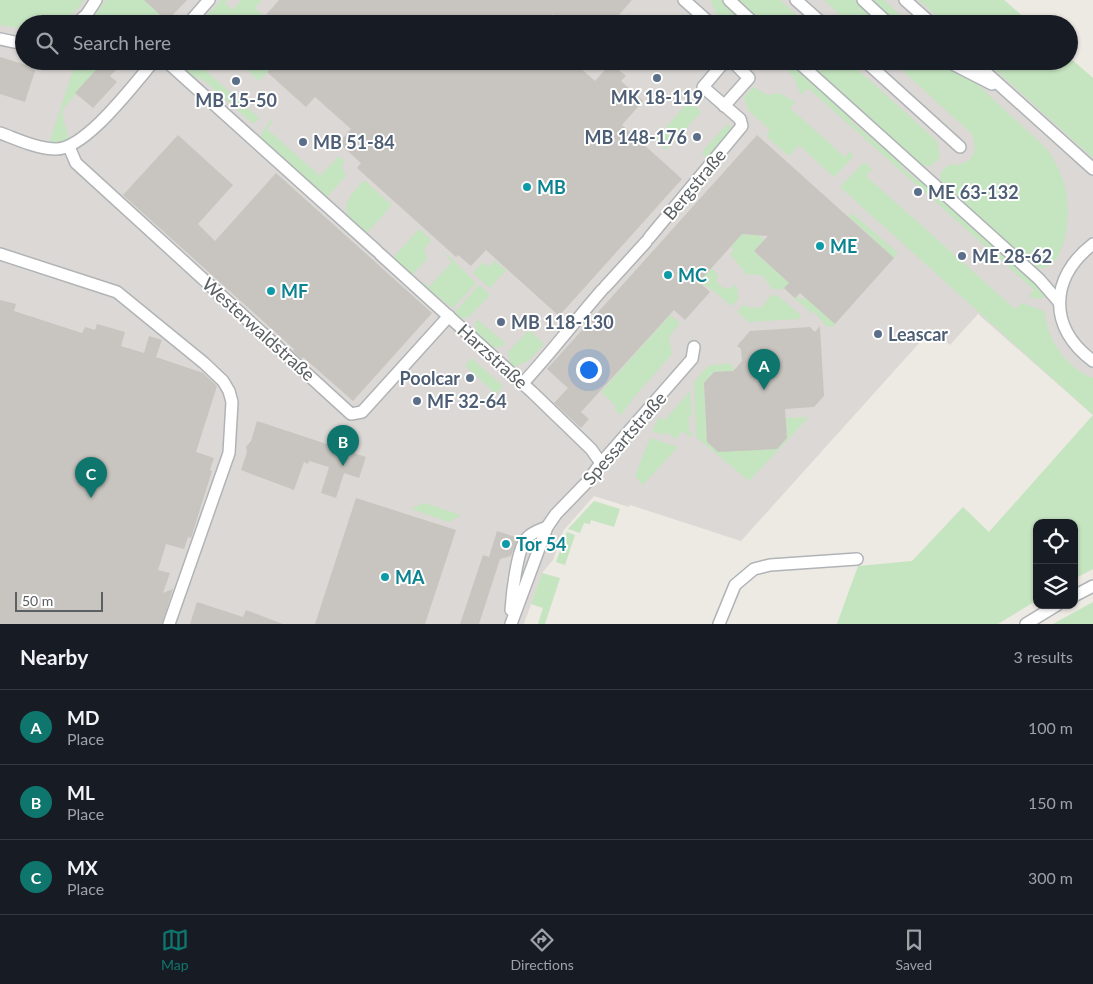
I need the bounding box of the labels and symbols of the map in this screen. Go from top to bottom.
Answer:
marker: MK 18-119 [651,72,663,84]
marker: MB 15-50 [230,75,242,87]
place label: MK 18-119 [611,86,703,108]
place label: MB 15-50 [195,89,277,111]
place label: MB 148-176 [584,126,687,148]
place label: MB 51-84 [313,131,395,153]
marker: MB 148-176 [691,131,703,143]
marker: MB 51-84 [297,136,309,148]
street label: Bergstraße [658,144,730,224]
place label: MB [537,176,566,198]
marker: MB [521,181,533,193]
place label: ME 63-132 [928,181,1019,203]
marker: ME 63-132 [912,186,924,198]
place label: ME [830,235,857,257]
marker: ME [814,240,826,252]
place label: ME 28-62 [972,245,1052,267]
marker: ME 28-62 [956,250,968,262]
place label: MC [678,264,707,286]
marker: MC [662,269,674,281]
street label: Westerwaldstraße [198,273,320,385]
place label: MF [281,280,308,302]
marker: MF [265,285,277,297]
place label: MB 118-130 [511,311,614,333]
marker: MB 118-130 [495,316,507,328]
street label: Harzstraße [453,319,533,393]
place label: Leascar [888,323,948,345]
marker: Leascar [872,328,884,340]
pin: A [748,349,780,390]
your location [576,357,602,383]
place label: Poolcar [400,367,460,389]
marker: Poolcar [464,372,476,384]
street label: Spessartstraße [578,387,670,489]
place label: MF 32-64 [427,390,507,412]
marker: MF 32-64 [411,395,423,407]
pin: B [327,425,359,466]
pin: C [75,457,107,498]
place label: Tor 54 [516,533,567,555]
marker: Tor 54 [500,538,512,550]
place label: MA [395,566,425,588]
marker: MA [379,571,391,583]
scale bar [15,589,102,612]

